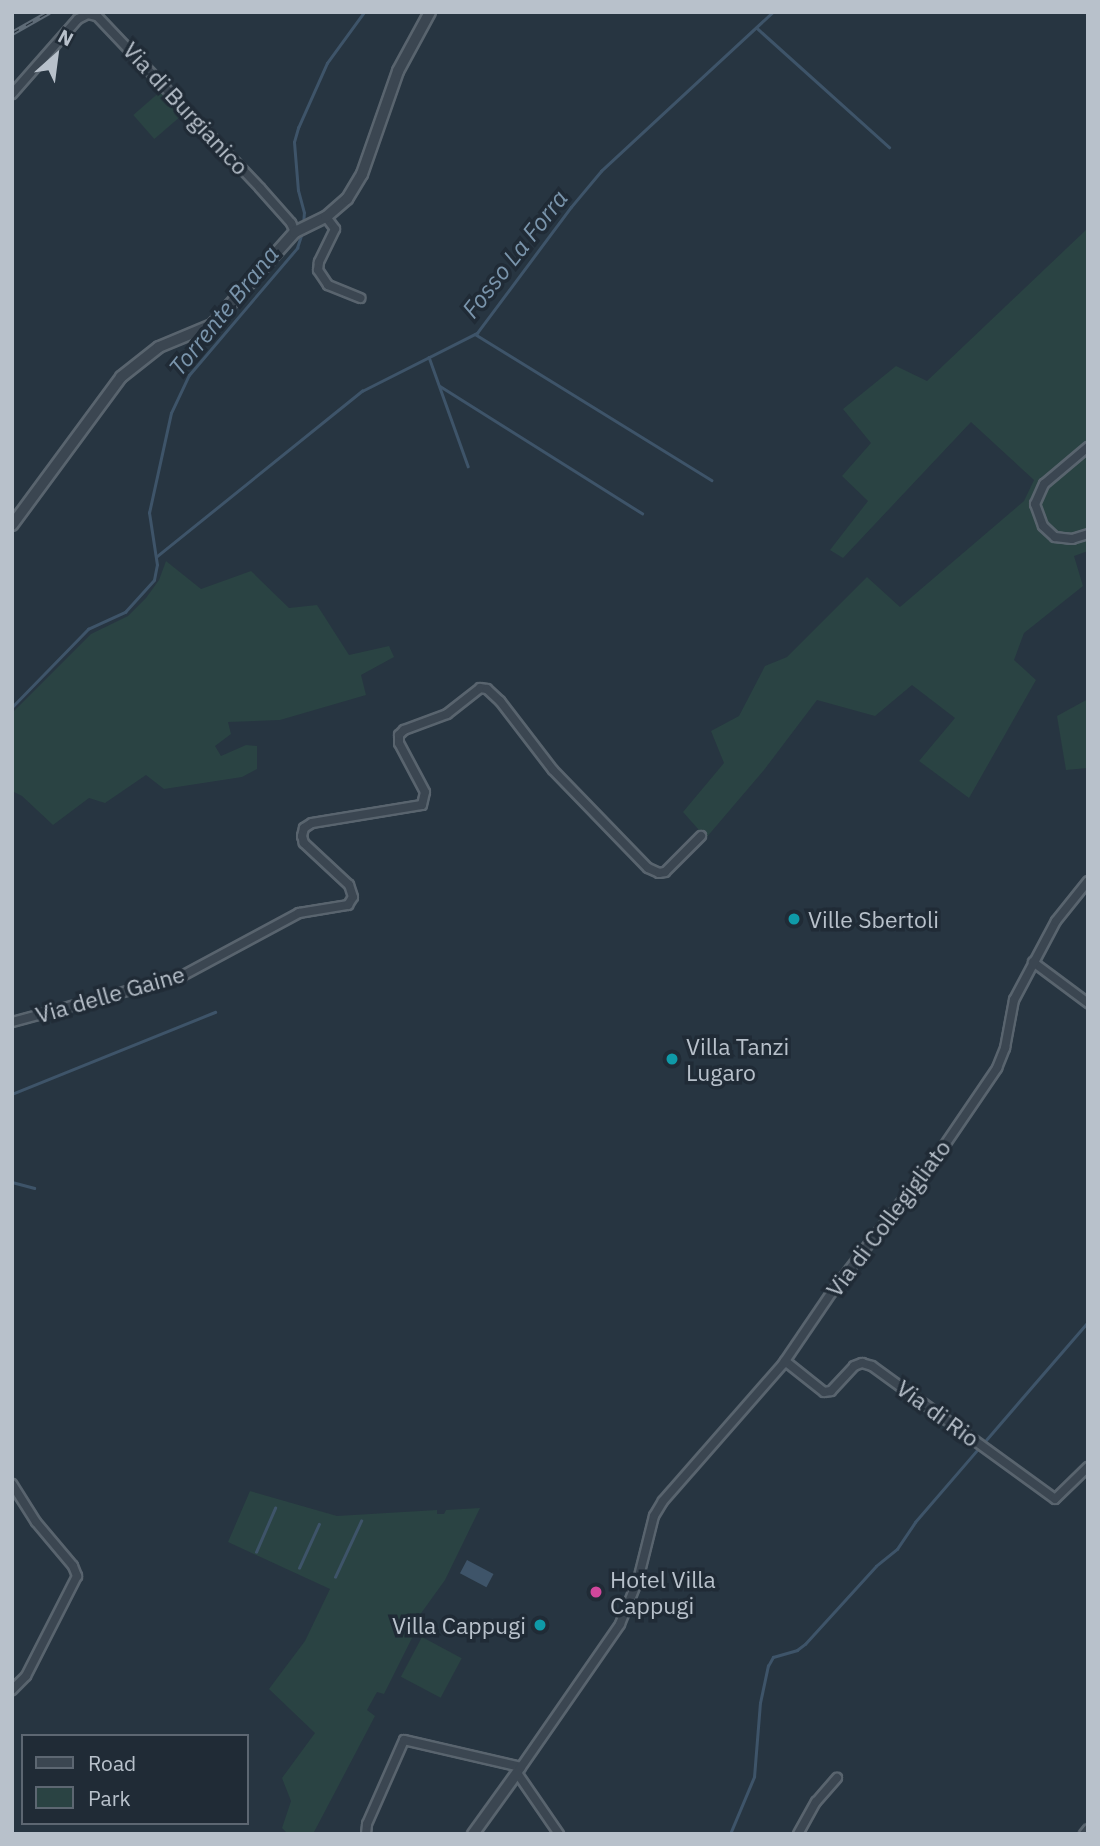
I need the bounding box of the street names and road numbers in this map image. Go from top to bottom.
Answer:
street label: Via di Burgianico [118,36,254,180]
street label: Via delle Gaine [32,960,188,1028]
street label: Via di Collegigliato [820,1134,956,1302]
street label: Via di Rio [891,1374,985,1452]

